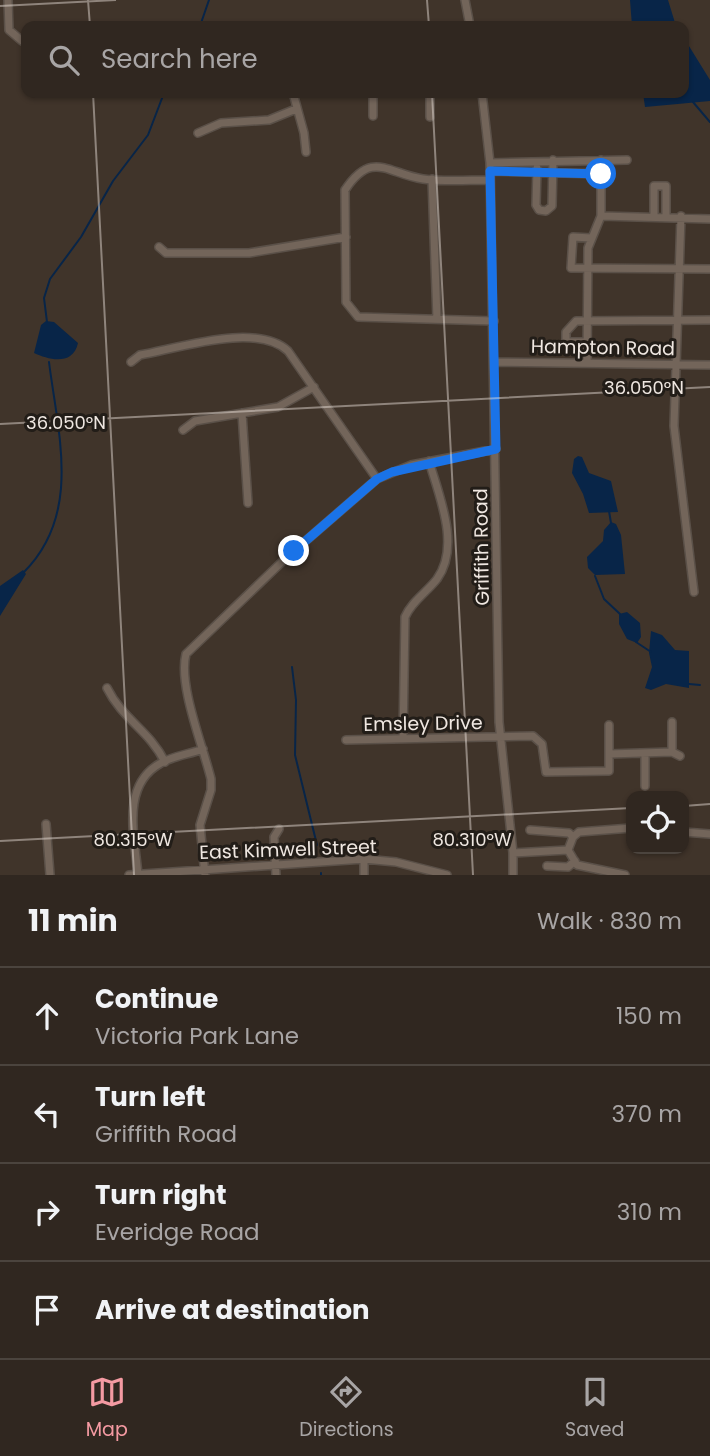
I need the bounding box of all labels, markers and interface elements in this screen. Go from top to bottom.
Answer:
search box [21,21,689,98]
icon: search [45,41,83,79]
text: Search here [101,41,258,77]
route start [585,158,616,189]
street label: Hampton Road [531,333,675,362]
text: 36.050°N [604,375,684,400]
text: 36.050°N [26,410,106,435]
street label: Griffith Road [467,488,496,606]
route end [278,535,309,566]
street label: Emsley Drive [363,709,483,738]
map controls [626,791,689,854]
button: locate [626,791,689,854]
text: 80.315°W [93,827,173,852]
text: 80.310°W [432,827,512,852]
street label: East Kimwell Street [199,833,377,866]
text: 11 min [28,899,118,942]
text: Walk · 830 m [537,905,682,937]
text: Continue [95,981,218,1017]
icon: ahead [28,997,66,1035]
text: 150 m [616,1000,682,1032]
text: Victoria Park Lane [95,1020,299,1052]
text: Turn left [95,1079,206,1115]
icon: left [28,1095,66,1133]
text: 370 m [612,1098,682,1130]
text: Griffith Road [95,1118,237,1150]
text: Turn right [95,1177,227,1213]
icon: right [28,1193,66,1231]
text: 310 m [617,1196,682,1228]
text: Everidge Road [95,1216,260,1248]
icon: arrive [28,1291,66,1329]
text: Arrive at destination [95,1292,370,1328]
tab: Map [86,1373,128,1444]
tab: Directions [299,1373,394,1444]
tab: Saved [565,1373,624,1444]

